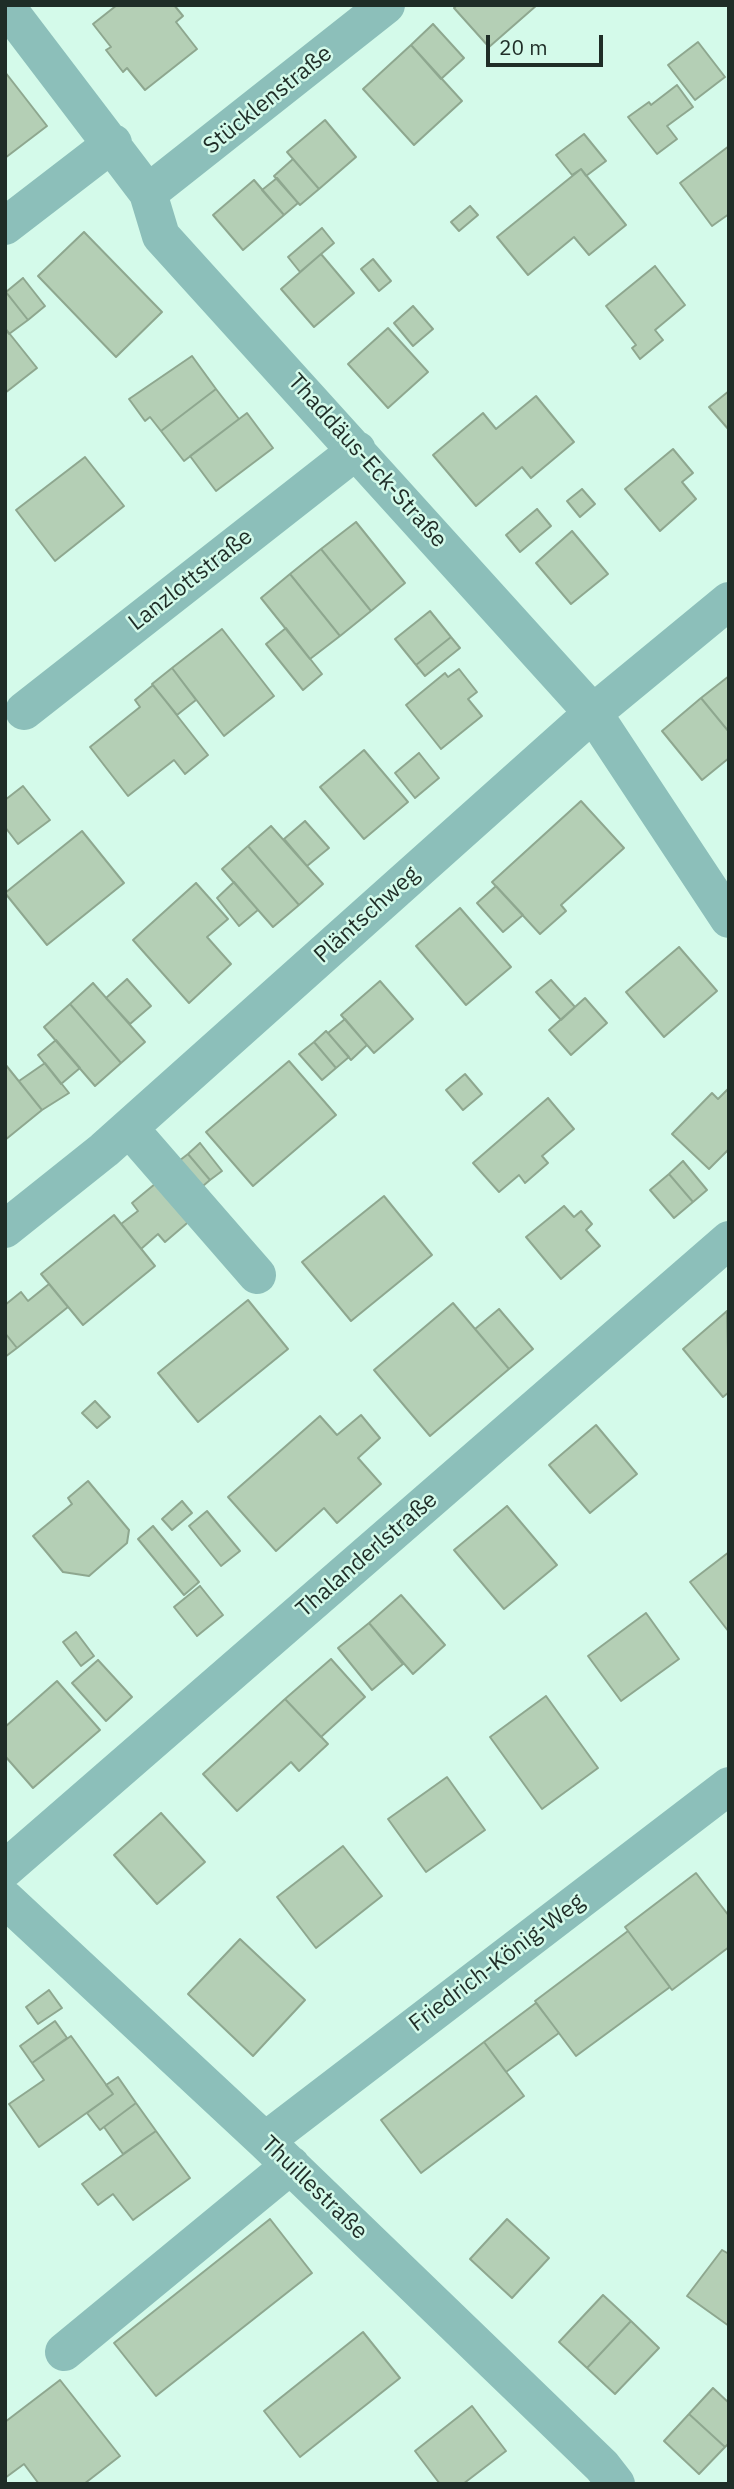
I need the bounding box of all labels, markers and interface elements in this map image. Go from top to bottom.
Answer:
scale bar [489,21,606,65]
text: 20 m [499,33,548,61]
street label: Stücklenstraße [198,40,338,160]
street label: Thaddäus-Eck-Straße [282,368,452,554]
street label: Lanzlottstraße [124,523,258,637]
street label: Pläntschweg [309,861,425,969]
street label: Thalanderlstraße [291,1486,443,1624]
street label: Friedrich-König-Weg [404,1888,590,2038]
street label: Thuillestraße [255,2130,373,2246]

